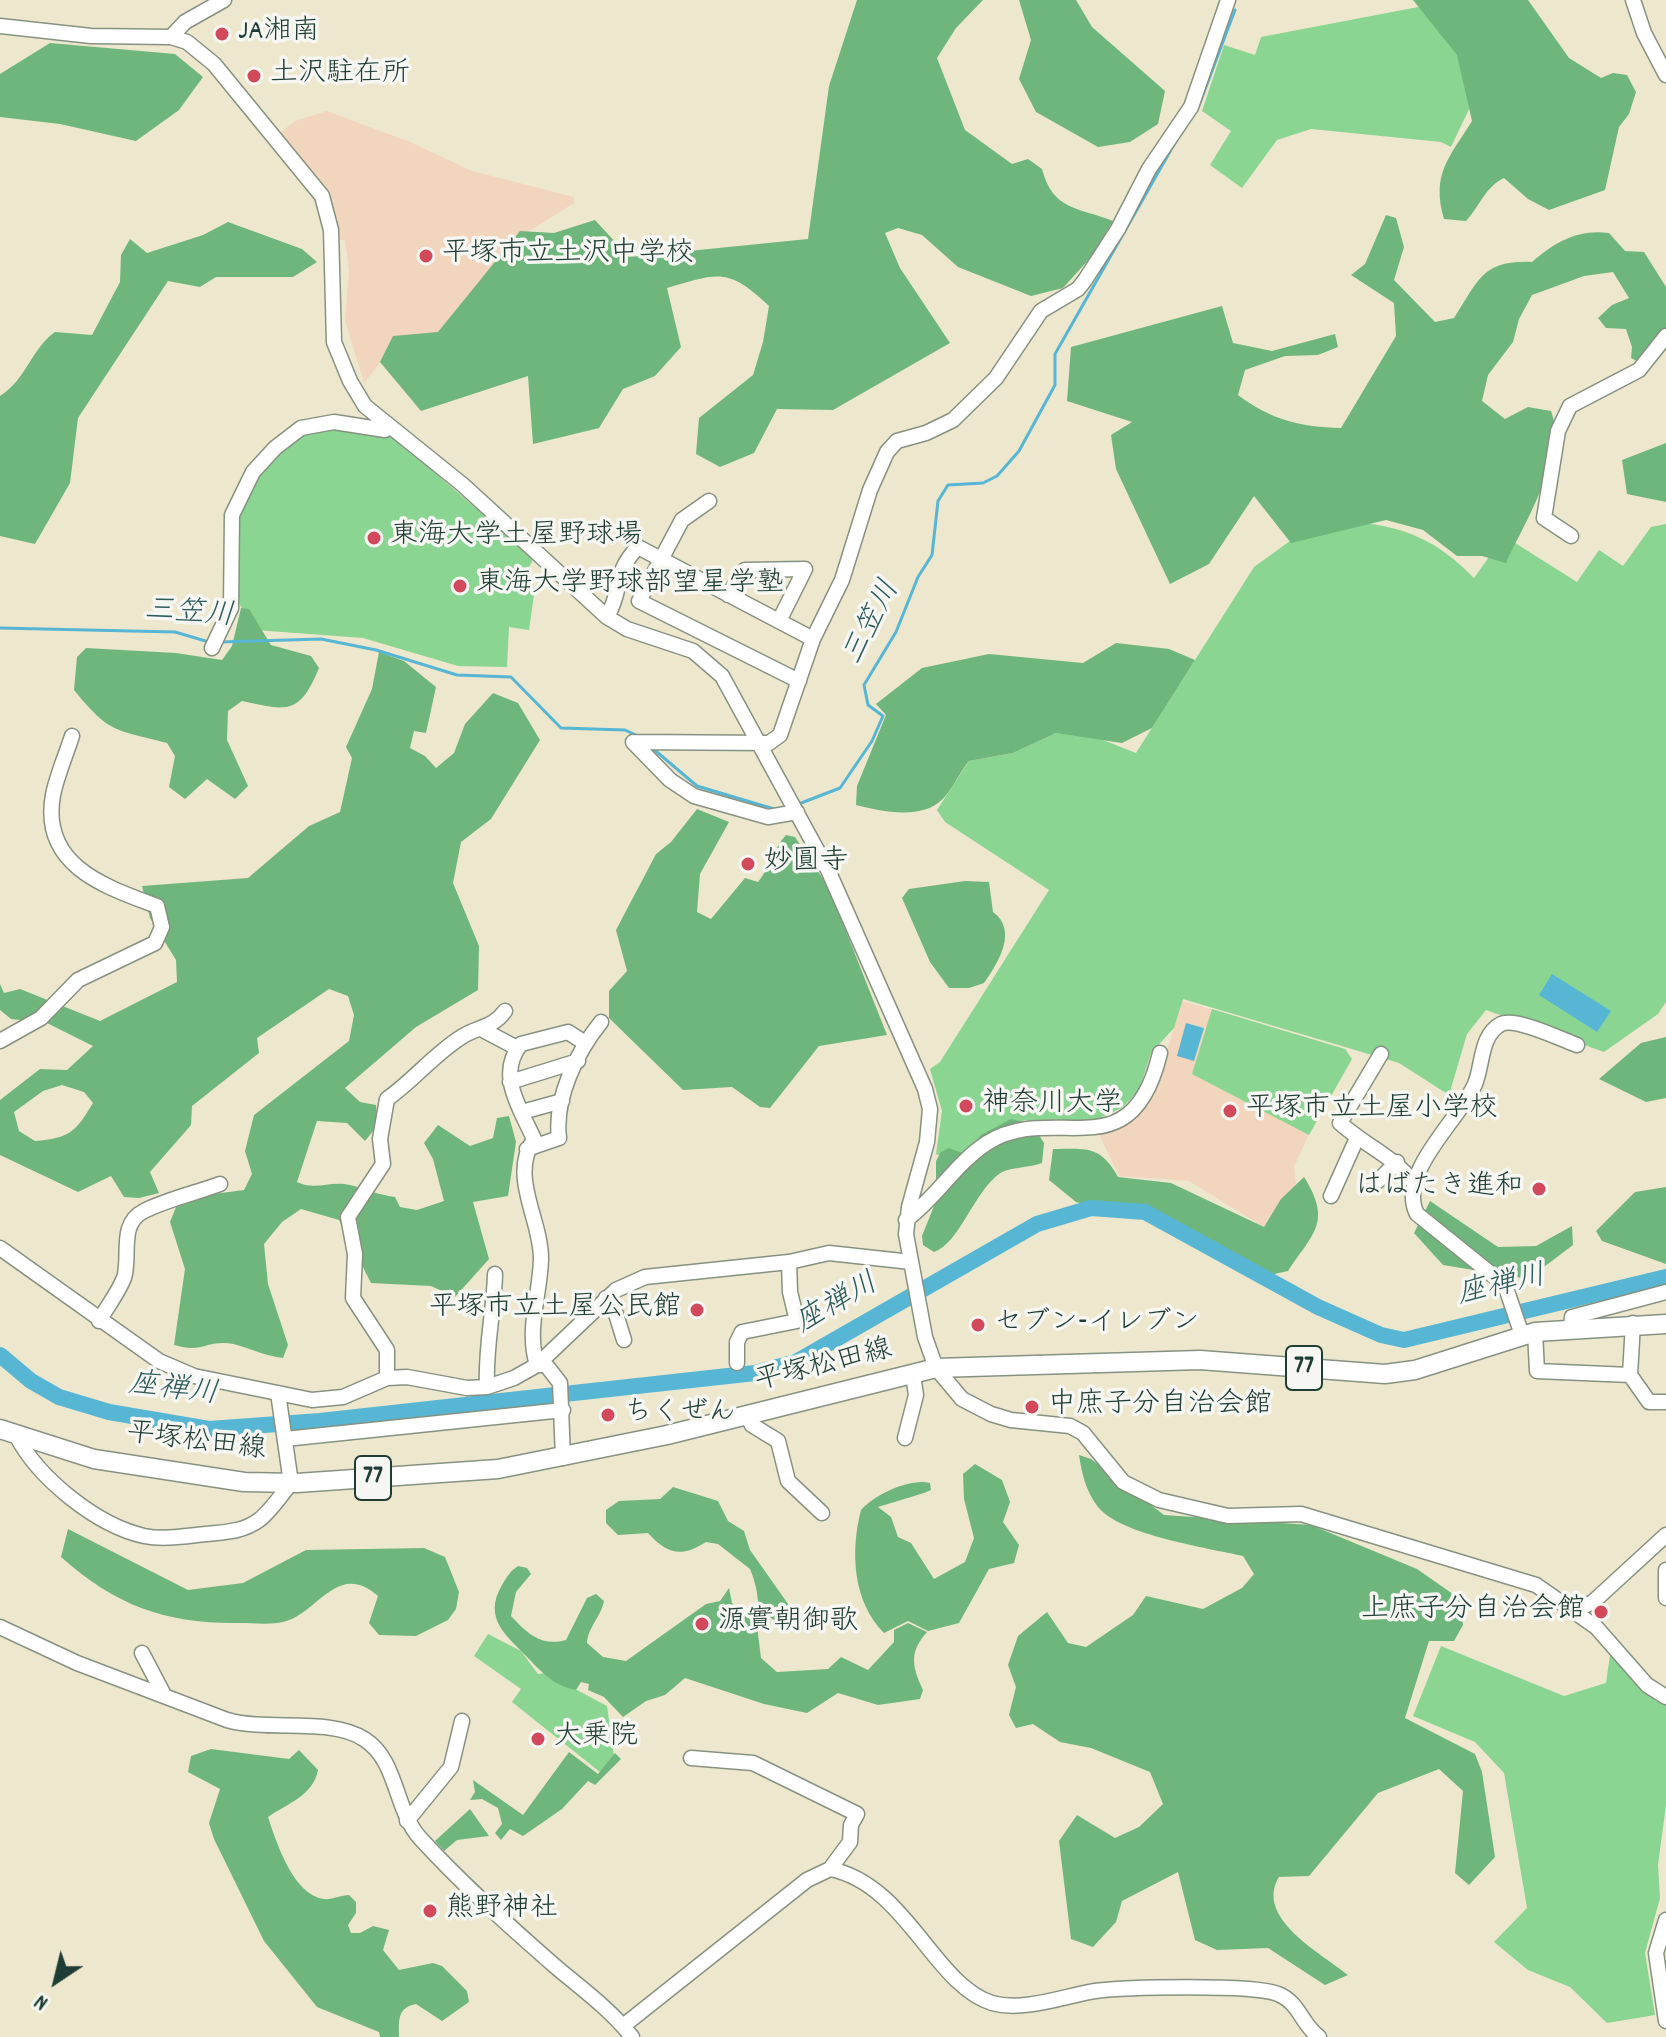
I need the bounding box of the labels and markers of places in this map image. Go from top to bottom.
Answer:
place label: JA湘南 [238,17,319,51]
marker: JA湘南 [213,25,231,43]
place label: 土沢駐在所 [270,59,410,93]
marker: 土沢駐在所 [245,67,263,85]
place label: 平塚市立土沢中学校 [442,239,694,273]
marker: 平塚市立土沢中学校 [417,247,435,265]
place label: 東海大学土屋野球場 [390,521,642,555]
marker: 東海大学土屋野球場 [365,529,383,547]
place label: 東海大学野球部望星学塾 [476,569,784,603]
marker: 東海大学野球部望星学塾 [451,577,469,595]
place label: 妙圓寺 [764,847,848,881]
marker: 妙圓寺 [739,855,757,873]
place label: 神奈川大学 [982,1089,1122,1123]
place label: 平塚市立土屋小学校 [1246,1094,1498,1128]
marker: 神奈川大学 [957,1097,975,1115]
marker: 平塚市立土屋小学校 [1221,1102,1239,1120]
place label: はばたき進和 [1355,1172,1523,1206]
marker: はばたき進和 [1530,1180,1548,1198]
place label: 平塚市立土屋公民館 [429,1293,681,1327]
marker: 平塚市立土屋公民館 [688,1301,706,1319]
place label: セブン-イレブン [994,1308,1200,1342]
marker: セブン-イレブン [969,1316,987,1334]
place label: 中庶子分自治会館 [1048,1390,1272,1424]
place label: ちくぜん [624,1398,736,1432]
marker: 中庶子分自治会館 [1023,1398,1041,1416]
marker: ちくぜん [599,1406,617,1424]
place label: 上庶子分自治会館 [1361,1595,1585,1629]
marker: 上庶子分自治会館 [1592,1603,1610,1621]
place label: 源實朝御歌 [718,1607,858,1641]
marker: 源實朝御歌 [693,1615,711,1633]
place label: 大乗院 [554,1722,638,1756]
marker: 大乗院 [529,1730,547,1748]
place label: 熊野神社 [446,1894,558,1928]
marker: 熊野神社 [421,1902,439,1920]

